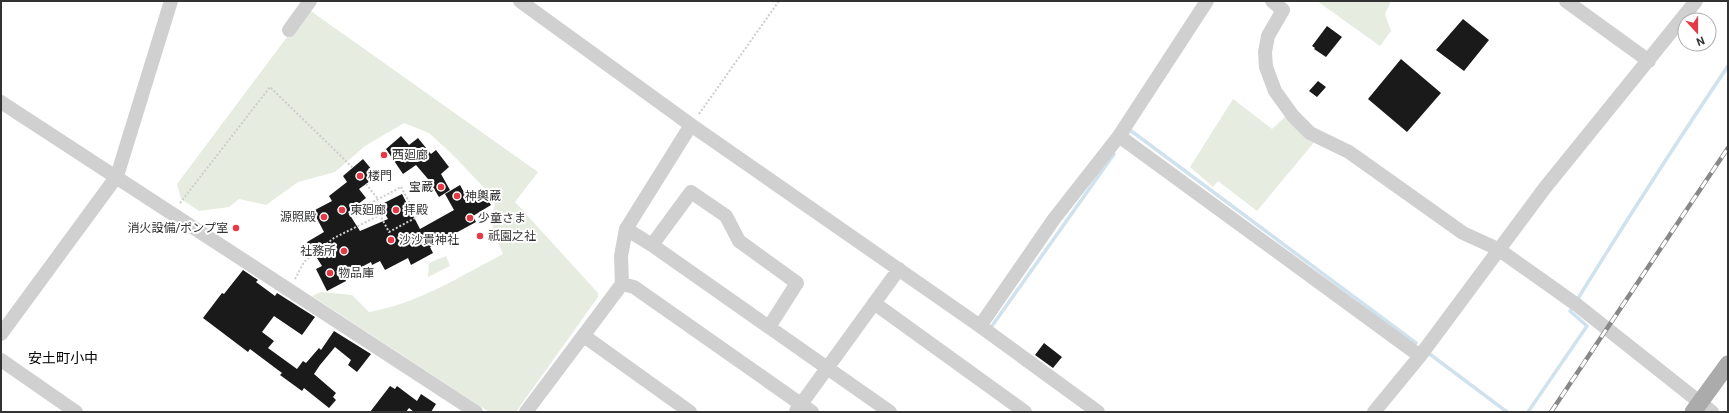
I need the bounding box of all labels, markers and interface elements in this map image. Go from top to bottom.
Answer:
north arrow [1677,12,1717,52]
text: N [1694,33,1706,48]
place label: 西廻廊 [392,148,428,162]
marker: 西廻廊 [379,150,389,160]
place label: 楼門 [368,169,392,183]
marker: 楼門 [355,171,365,181]
place label: 宝蔵 [409,180,433,194]
marker: 宝蔵 [436,182,446,192]
place label: 神輿蔵 [465,189,501,203]
marker: 神輿蔵 [452,191,462,201]
place label: 東廻廊 [350,203,386,217]
place label: 拝殿 [404,203,428,217]
marker: 東廻廊 [337,205,347,215]
marker: 拝殿 [391,205,401,215]
place label: 源照殿 [280,210,316,224]
place label: 少童さま [478,211,526,225]
marker: 源照殿 [319,212,329,222]
marker: 少童さま [465,213,475,223]
place label: 消火設備/ポンプ室 [127,221,228,235]
marker: 消火設備/ポンプ室 [231,223,241,233]
place label: 祇園之社 [488,229,536,243]
marker: 祇園之社 [475,231,485,241]
place label: 沙沙貴神社 [399,233,459,247]
marker: 沙沙貴神社 [386,235,396,245]
place label: 社務所 [300,244,336,258]
marker: 社務所 [339,246,349,256]
place label: 物品庫 [338,266,374,280]
marker: 物品庫 [325,268,335,278]
district label: 安土町小中 [28,350,98,366]

